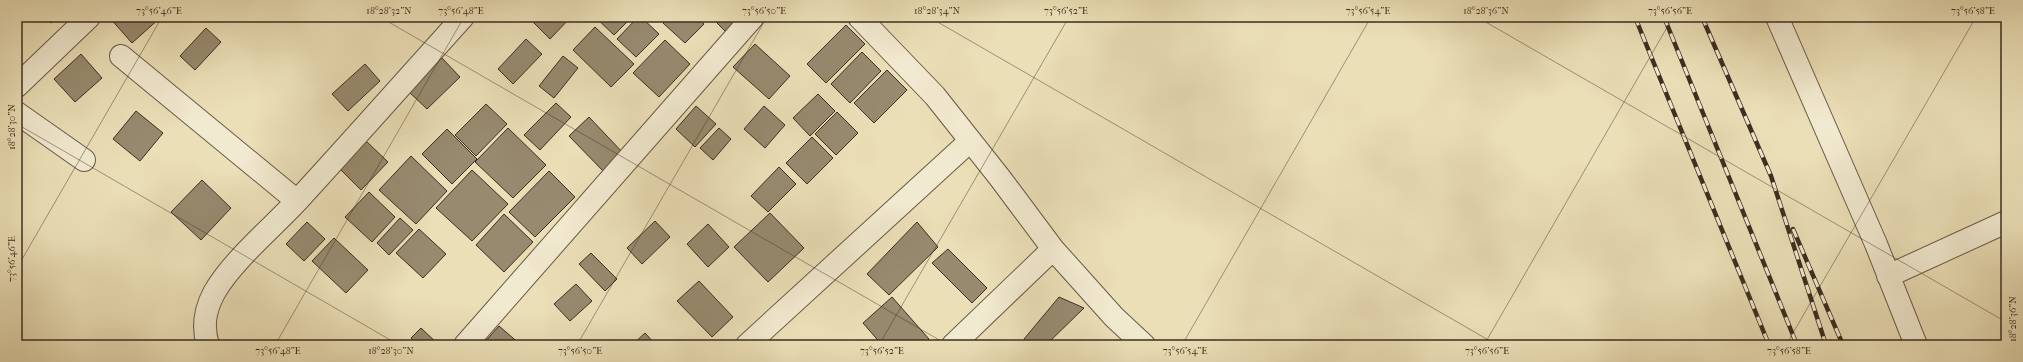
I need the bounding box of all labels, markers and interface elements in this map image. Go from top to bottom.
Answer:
text: 73°56'46"E [136,5,182,17]
text: 18°28'32"N [366,5,412,17]
text: 73°56'48"E [438,5,484,17]
text: 73°56'50"E [742,5,786,17]
text: 18°28'34"N [914,5,960,17]
text: 73°56'52"E [1044,5,1088,17]
text: 73°56'54"E [1346,5,1390,17]
text: 18°28'36"N [1463,5,1509,17]
text: 73°56'56"E [1648,5,1692,17]
text: 73°56'58"E [1951,5,1995,17]
text: 18°28'30"N [6,104,18,150]
text: 73°56'46"E [6,236,18,282]
text: 18°28'36"N [2007,296,2019,342]
text: 73°56'48"E [255,345,301,357]
text: 18°28'30"N [368,345,414,357]
text: 73°56'50"E [558,345,602,357]
text: 73°56'52"E [860,345,904,357]
text: 73°56'54"E [1163,345,1207,357]
text: 73°56'56"E [1465,345,1509,357]
text: 73°56'58"E [1767,345,1811,357]

